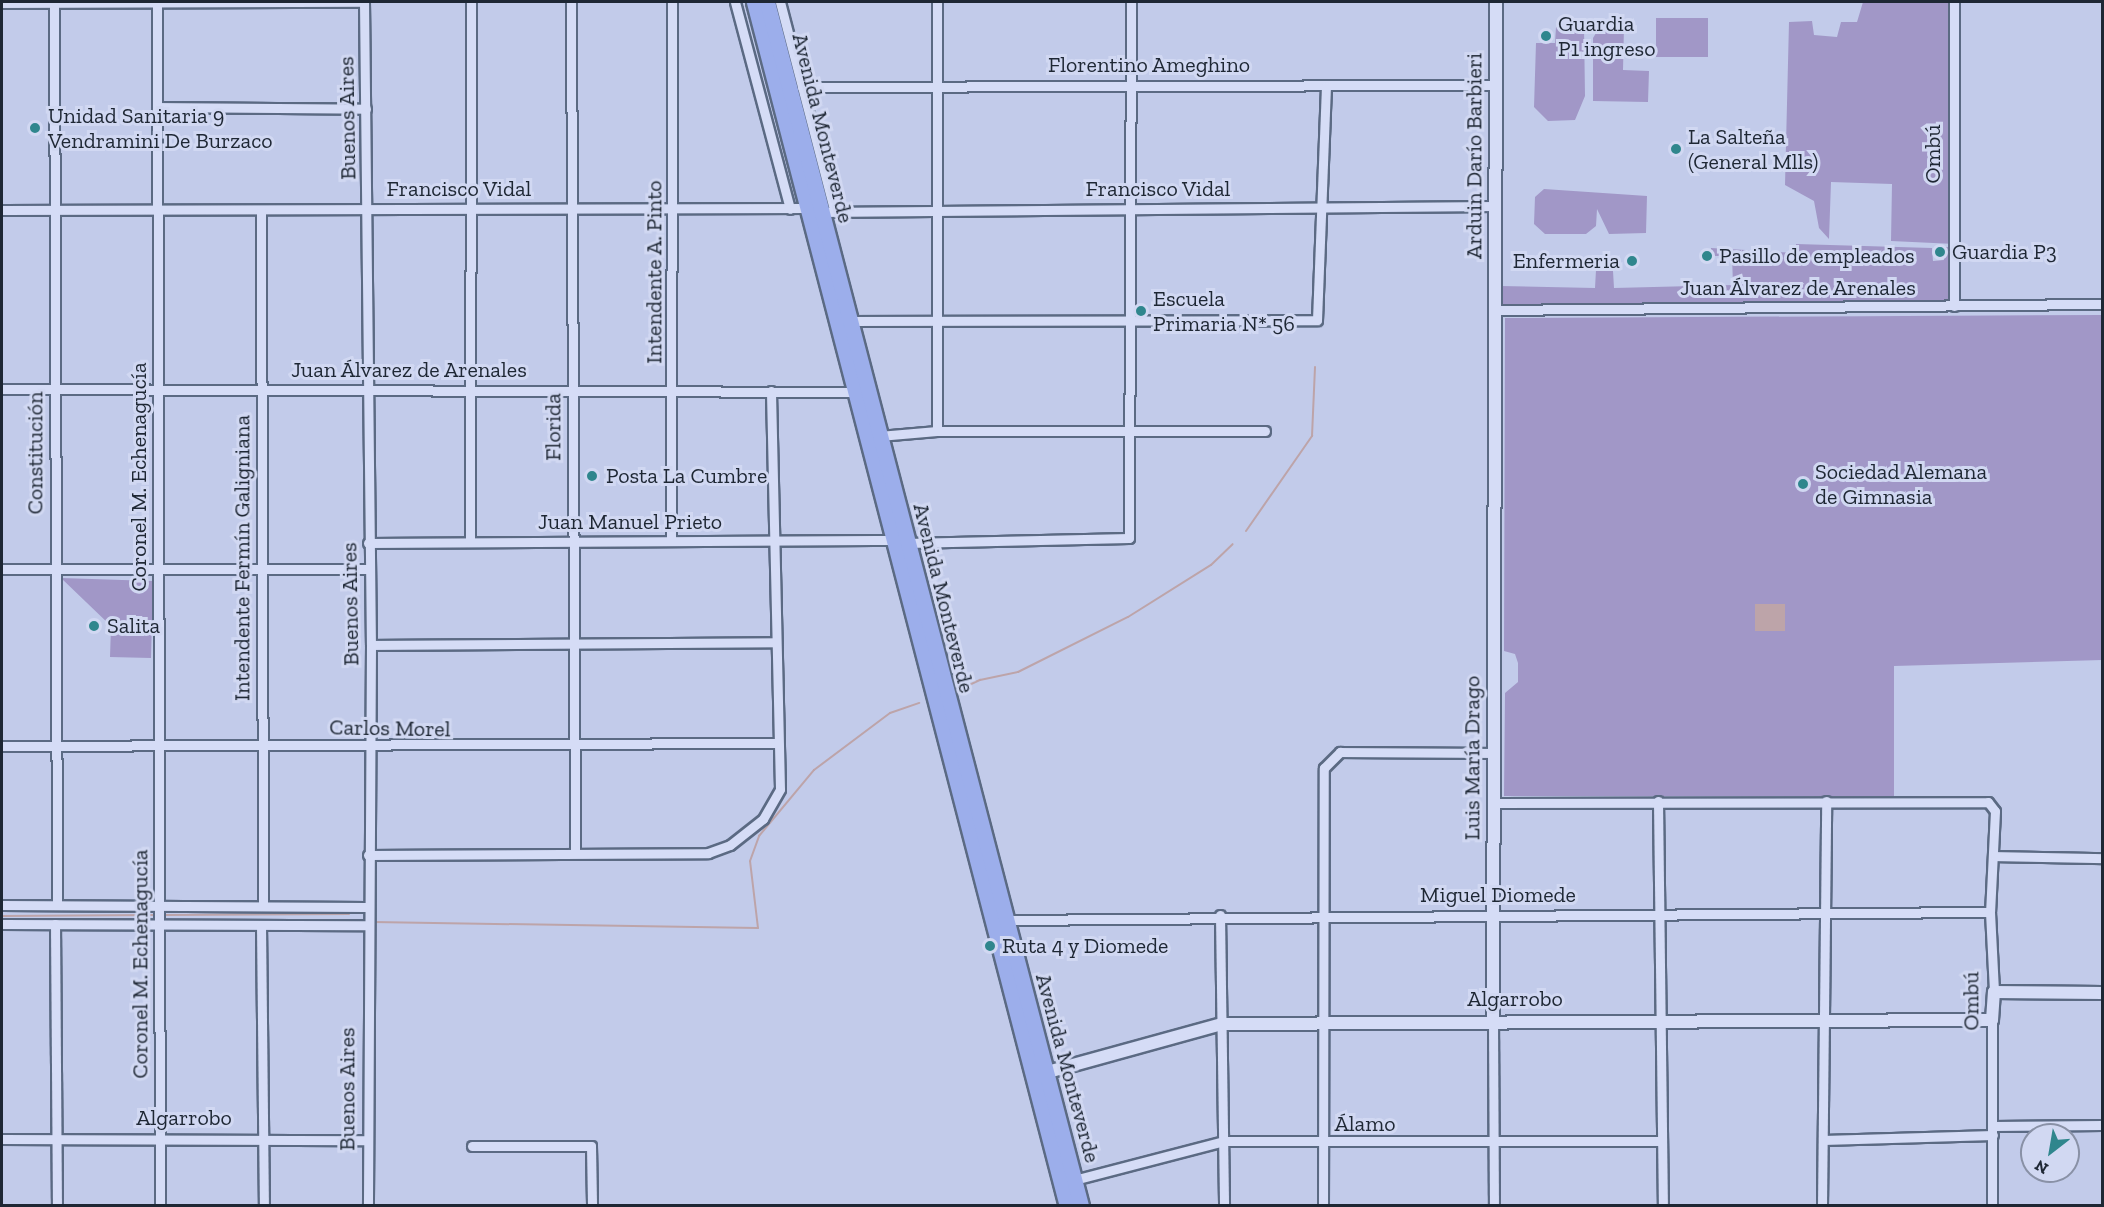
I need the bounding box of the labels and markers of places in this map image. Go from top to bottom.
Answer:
place label: Guardia P1 ingreso [1558,10,1655,62]
marker: Guardia P1 ingreso [1539,29,1553,43]
place label: Unidad Sanitaria 9 Vendramini De Burzaco [48,102,273,154]
marker: Unidad Sanitaria 9 Vendramini De Burzaco [26,119,44,137]
place label: La Salteña (General Mlls) [1688,123,1818,174]
marker: La Salteña (General Mlls) [1669,142,1683,156]
place label: Guardia P3 [1952,239,2057,265]
place label: Pasillo de empleados [1719,243,1915,269]
marker: Guardia P3 [1933,245,1947,259]
place label: Enfermeria [1513,248,1620,274]
marker: Pasillo de empleados [1700,249,1714,263]
marker: Enfermeria [1625,254,1639,268]
place label: Escuela Primaria N* 56 [1153,285,1295,336]
marker: Escuela Primaria N* 56 [1134,304,1148,318]
place label: Sociedad Alemana de Gimnasia [1815,458,1988,510]
place label: Posta La Cumbre [606,463,767,489]
marker: Posta La Cumbre [583,467,601,485]
marker: Sociedad Alemana de Gimnasia [1796,477,1810,491]
place label: Salita [107,613,160,639]
marker: Salita [85,617,103,635]
place label: Ruta 4 y Diomede [1002,933,1169,959]
marker: Ruta 4 y Diomede [983,939,997,953]

